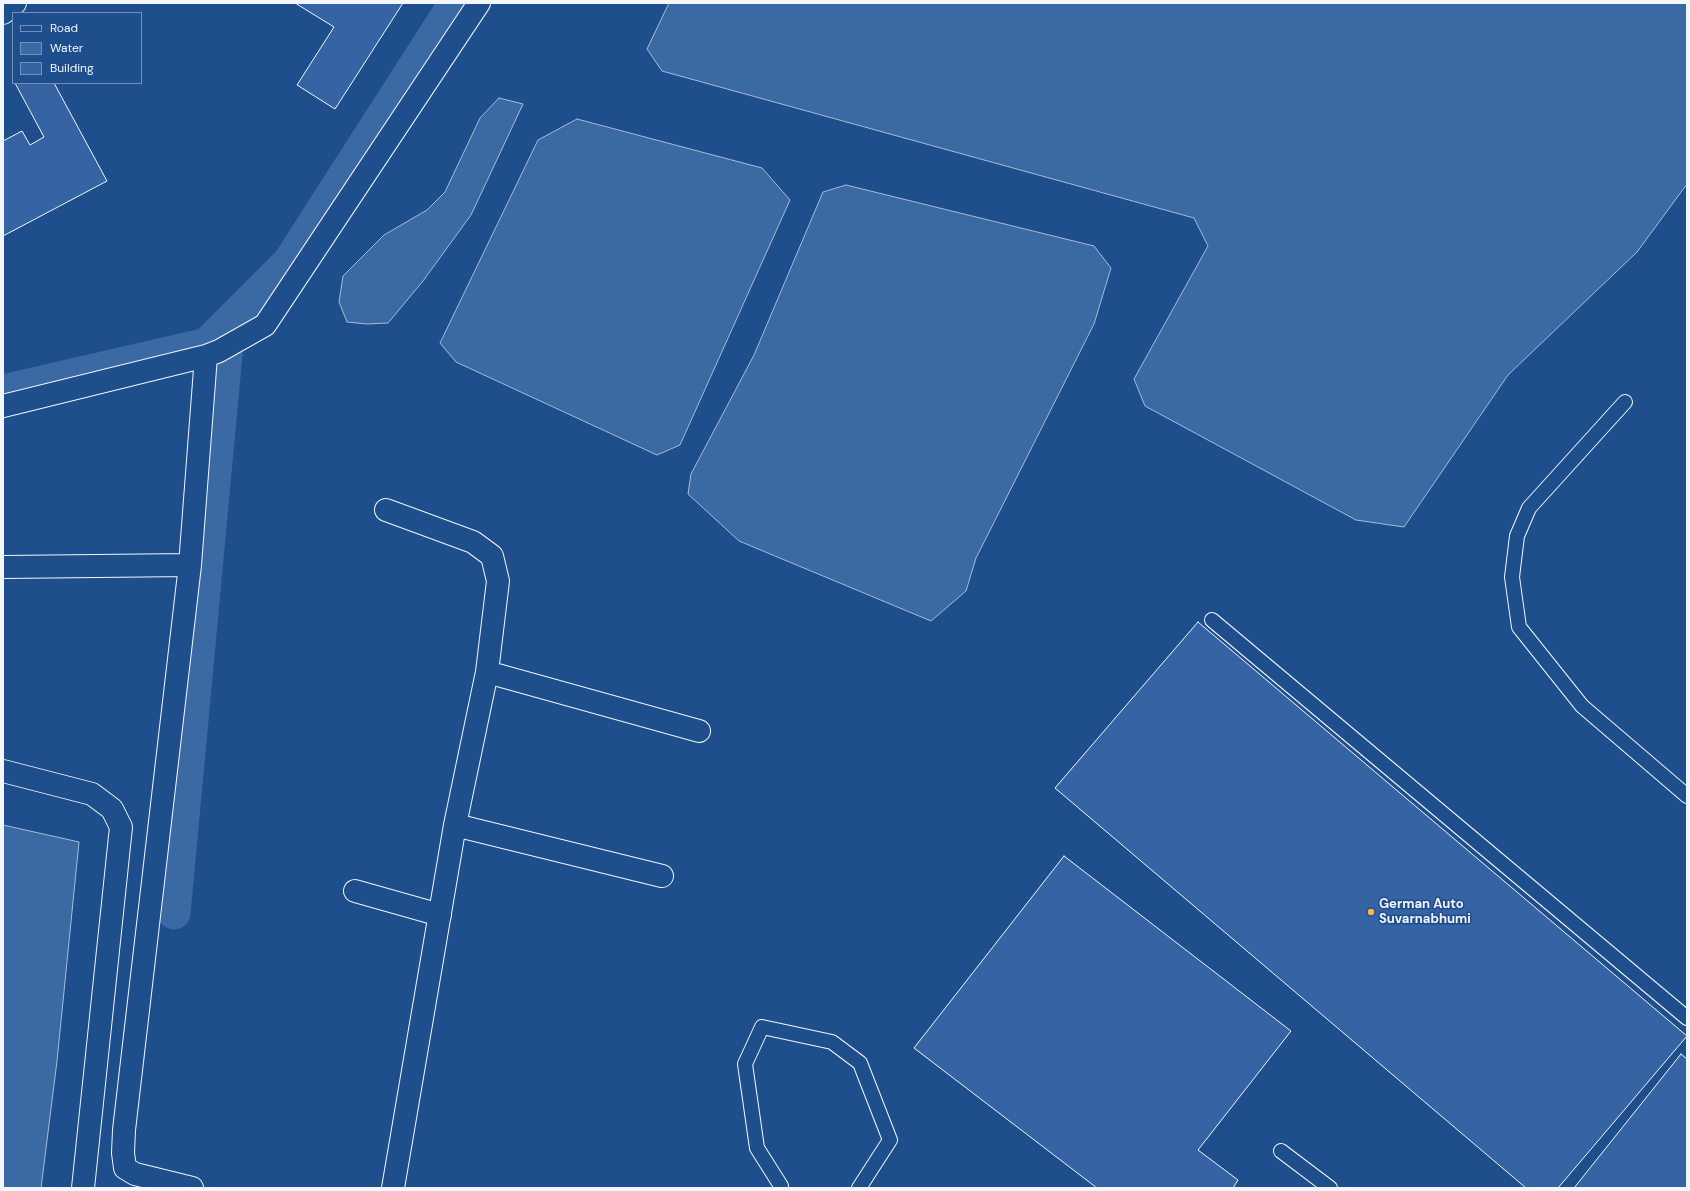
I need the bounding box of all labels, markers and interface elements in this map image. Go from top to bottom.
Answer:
legend [12,12,142,84]
text: Road [50,20,78,36]
text: Water [50,40,83,56]
text: Building [50,60,94,76]
place label: German Auto Suvarnabhumi [1379,897,1471,928]
marker: German Auto Suvarnabhumi [1366,907,1376,917]

